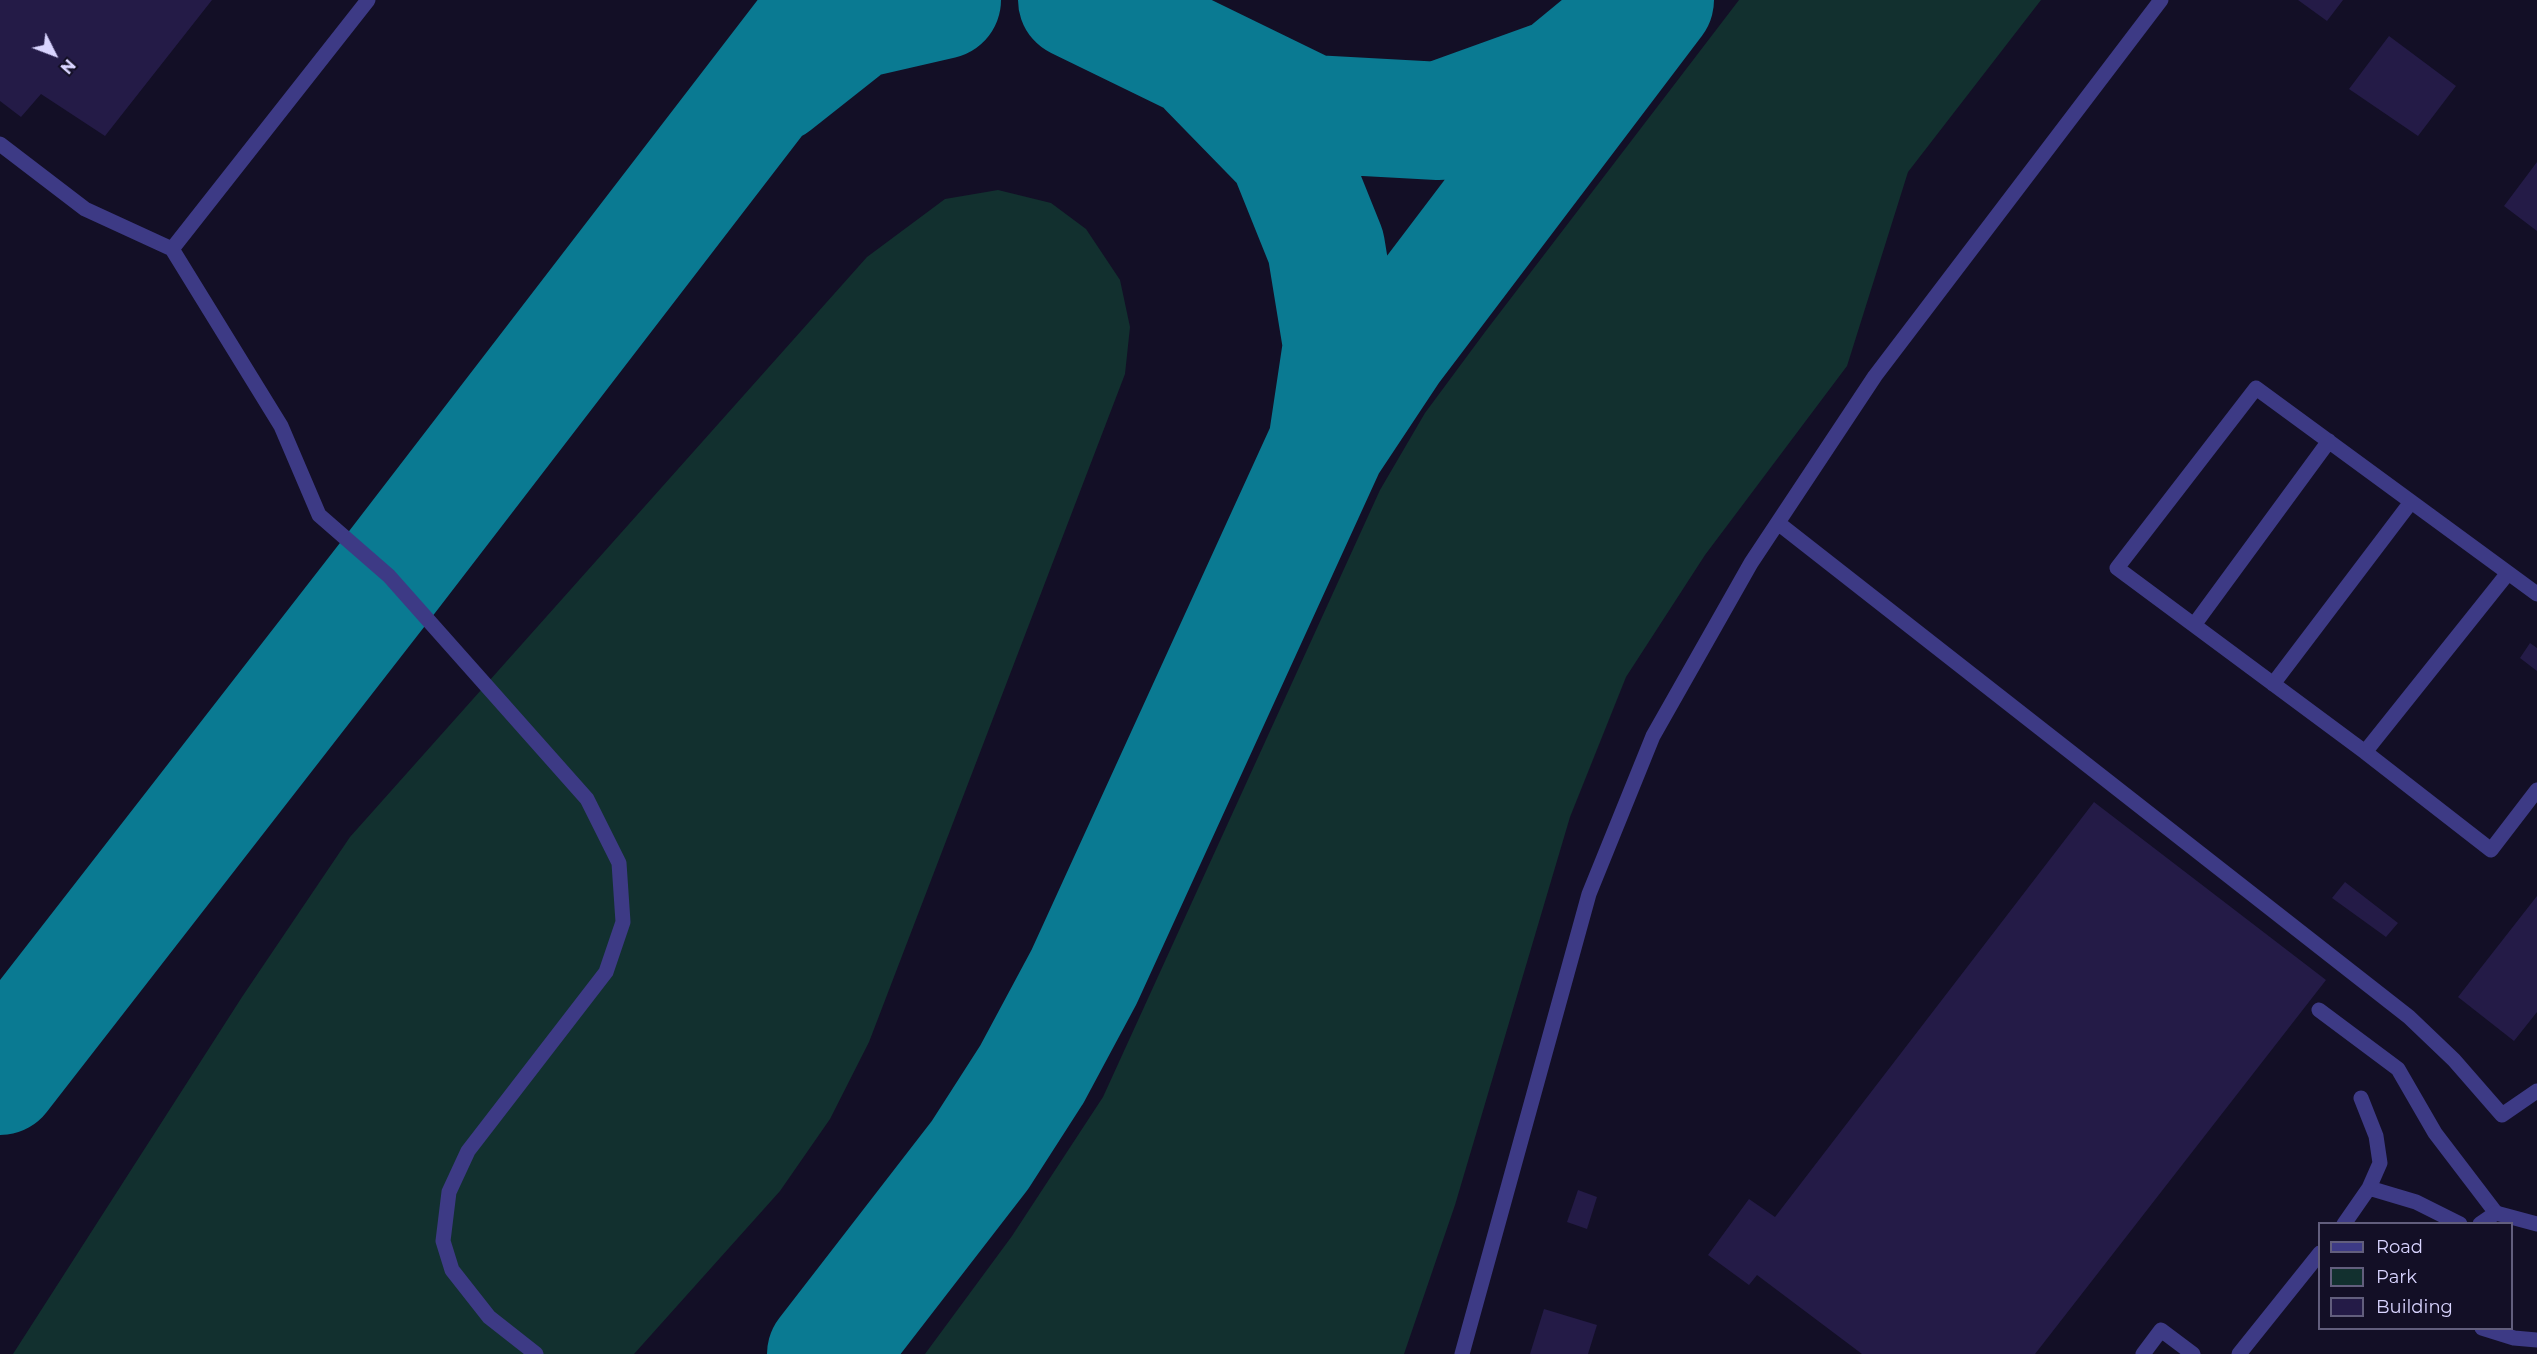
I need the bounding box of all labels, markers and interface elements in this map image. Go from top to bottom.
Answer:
north arrow [24,24,84,84]
text: N [56,55,79,78]
legend [2318,1222,2513,1330]
text: Road [2376,1236,2423,1258]
text: Park [2376,1266,2417,1288]
text: Building [2376,1296,2453,1318]

